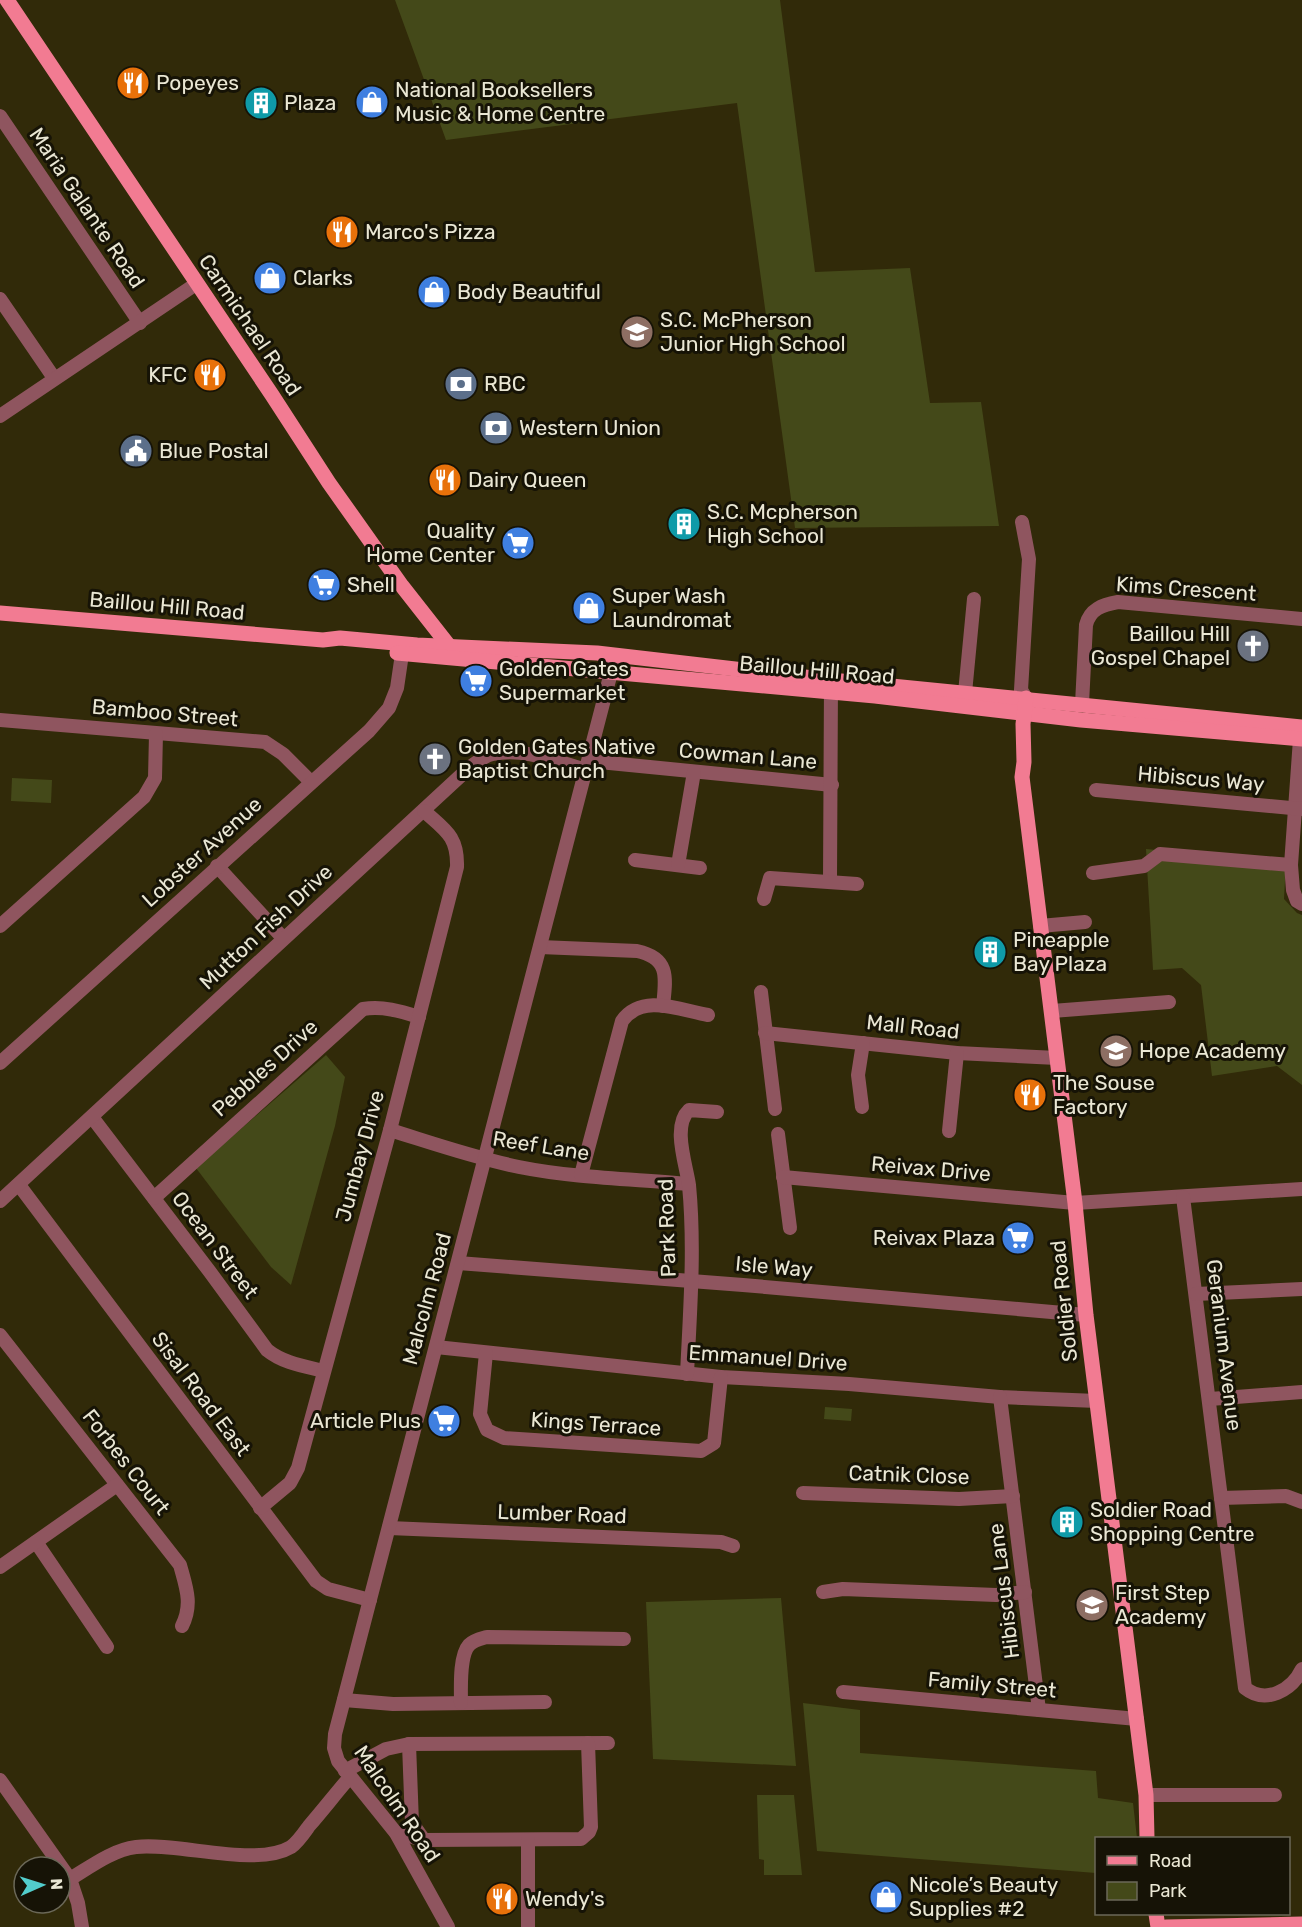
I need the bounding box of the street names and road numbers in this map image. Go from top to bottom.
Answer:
street label: Maria Galante Road [24,123,150,293]
street label: Carmichael Road [194,249,307,400]
street label: Kims Crescent [1115,571,1257,606]
street label: Baillou Hill Road [88,586,246,625]
street label: Baillou Hill Road [738,650,896,689]
street label: Bamboo Street [91,694,239,731]
street label: Cowman Lane [678,737,818,774]
street label: Hibiscus Way [1136,760,1266,797]
street label: Lobster Avenue [137,791,267,912]
street label: Mutton Fish Drive [194,859,337,994]
street label: Mall Road [865,1009,961,1044]
street label: Pebbles Drive [207,1014,323,1122]
street label: Jumbay Drive [330,1087,389,1224]
street label: Reef Lane [491,1126,591,1165]
street label: Reivax Drive [870,1151,992,1186]
street label: Park Road [652,1178,681,1278]
street label: Ocean Street [167,1186,264,1303]
street label: Malcolm Road [397,1230,456,1368]
street label: Soldier Road [1045,1239,1082,1363]
street label: Isle Way [734,1251,814,1282]
street label: Geranium Avenue [1202,1258,1247,1432]
street label: Sisal Road East [147,1327,256,1461]
street label: Emmanuel Drive [688,1339,849,1376]
street label: Forbes Court [77,1404,175,1519]
street label: Kings Terrace [530,1406,662,1441]
street label: Catnik Close [848,1460,970,1489]
street label: Lumber Road [497,1499,627,1528]
street label: Hibiscus Lane [983,1522,1024,1660]
street label: Family Street [927,1666,1057,1703]
street label: Malcolm Road [349,1740,446,1867]

